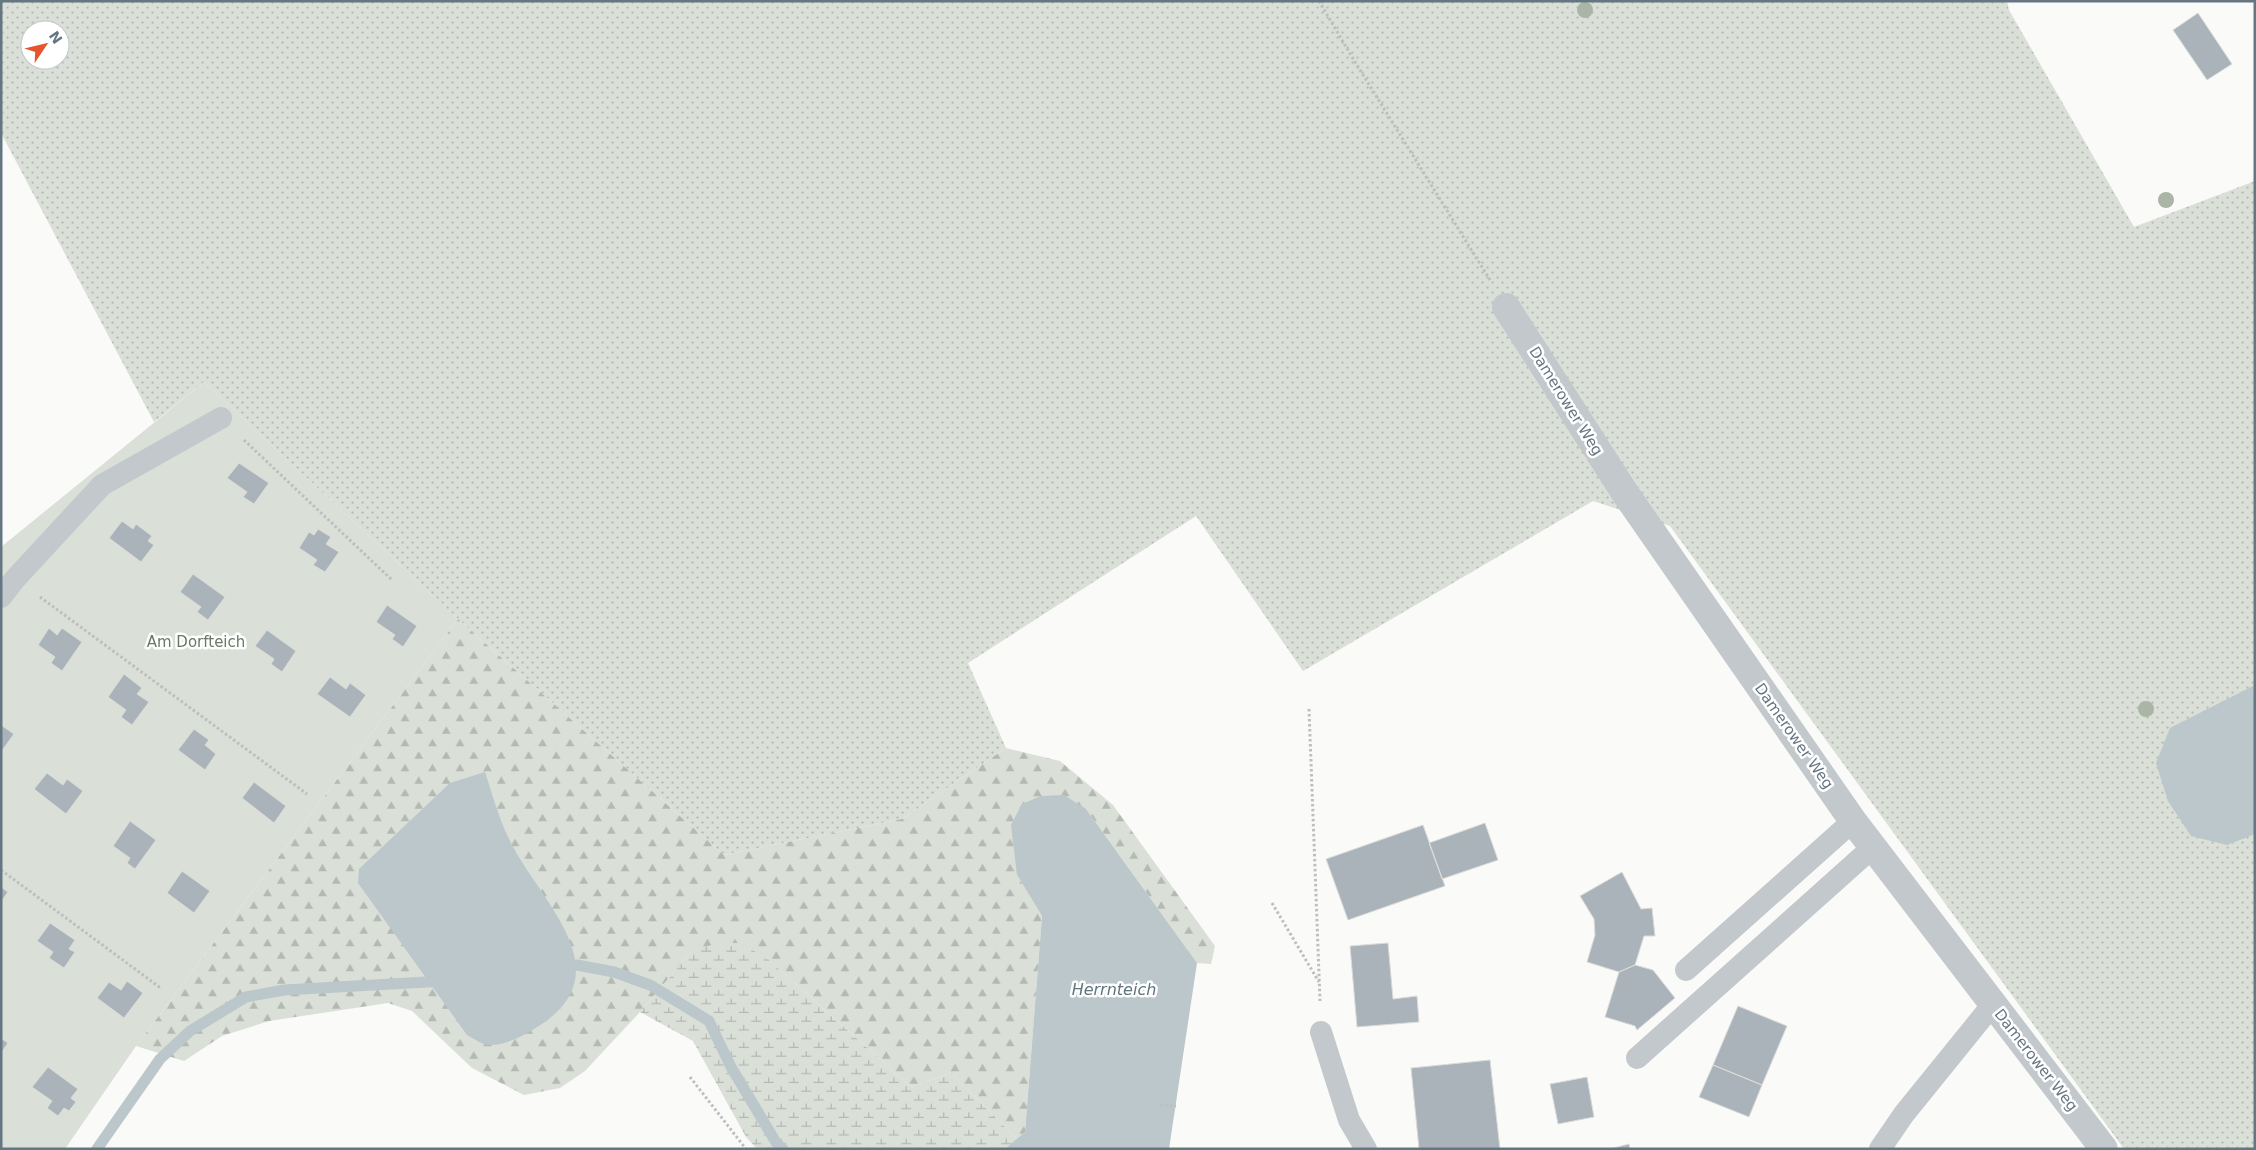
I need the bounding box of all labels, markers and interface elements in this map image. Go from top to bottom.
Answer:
north arrow [20,20,70,70]
text: N [46,28,66,47]
street label: Damerower Weg [1525,343,1607,459]
park label: Am Dorfteich [147,633,245,651]
street label: Damerower Weg [1751,680,1837,792]
water label: Herrnteich [1072,980,1156,999]
street label: Damerower Weg [1991,1005,2081,1115]

